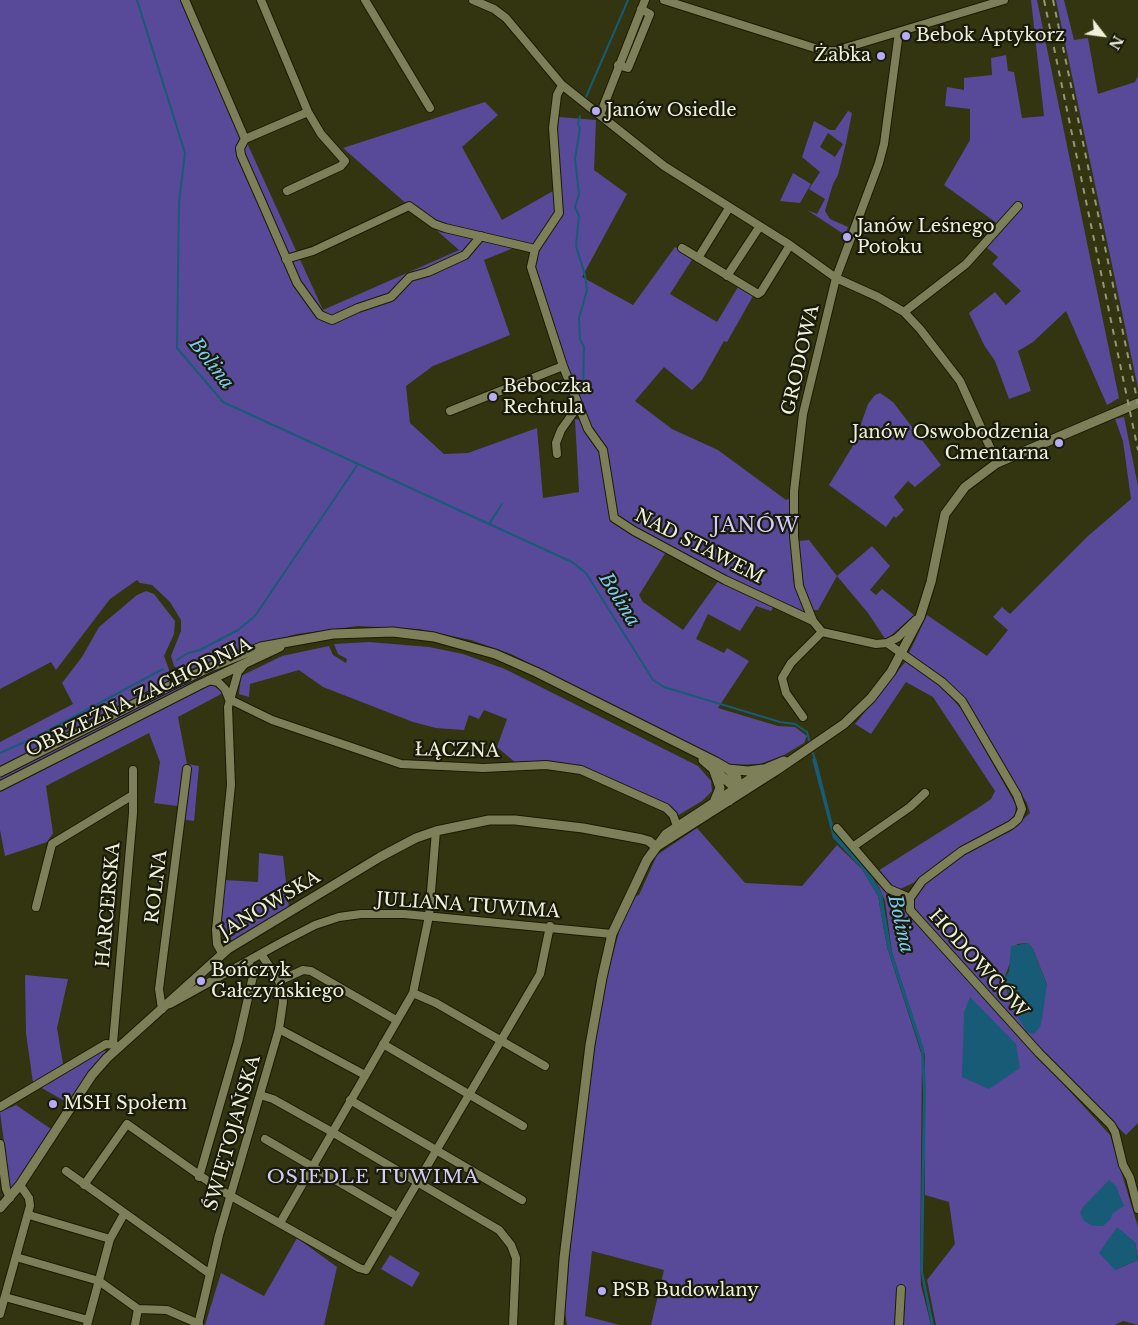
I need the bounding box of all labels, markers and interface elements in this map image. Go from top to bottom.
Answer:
north arrow [1078,10,1128,60]
place label: Bebok Aptykorz [916,25,1065,47]
marker: Bebok Aptykorz [900,30,912,42]
text: N [1105,32,1127,53]
place label: Żabka [814,45,871,67]
marker: Żabka [875,50,887,62]
place label: Janów Osiedle [606,100,737,122]
marker: Janów Osiedle [590,105,602,117]
place label: Janów Leśnego Potoku [857,216,995,258]
marker: Janów Leśnego Potoku [841,231,853,243]
street label: GRODOWA [778,303,824,417]
water label: Bolina [184,334,238,394]
place label: Beboczka Rechtula [503,376,591,418]
marker: Beboczka Rechtula [487,391,499,403]
place label: Janów Oswobodzenia Cmentarna [852,422,1049,464]
marker: Janów Oswobodzenia Cmentarna [1053,437,1065,449]
street label: NAD STAWEM [631,505,767,589]
district label: JANÓW [711,514,801,538]
water label: Bolina [594,569,644,631]
street label: OBRZEŻNA ZACHODNIA [22,634,256,762]
street label: ŁĄCZNA [414,739,500,763]
street label: HARCERSKA [93,841,125,969]
street label: ROLNA [142,849,172,925]
street label: JANOWSKA [216,866,324,944]
street label: JULIANA TUWIMA [375,889,561,923]
water label: Bolina [882,893,918,955]
street label: HODOWCÓW [924,905,1032,1023]
place label: Bończyk Gałczyńskiego [211,960,344,1002]
marker: Bończyk Gałczyńskiego [195,975,207,987]
street label: ŚWIĘTOJAŃSKA [200,1053,266,1213]
place label: MSH Społem [63,1093,187,1115]
marker: MSH Społem [47,1098,59,1110]
district label: OSIEDLE TUWIMA [265,1167,481,1189]
place label: PSB Budowlany [612,1280,759,1302]
marker: PSB Budowlany [596,1285,608,1297]

